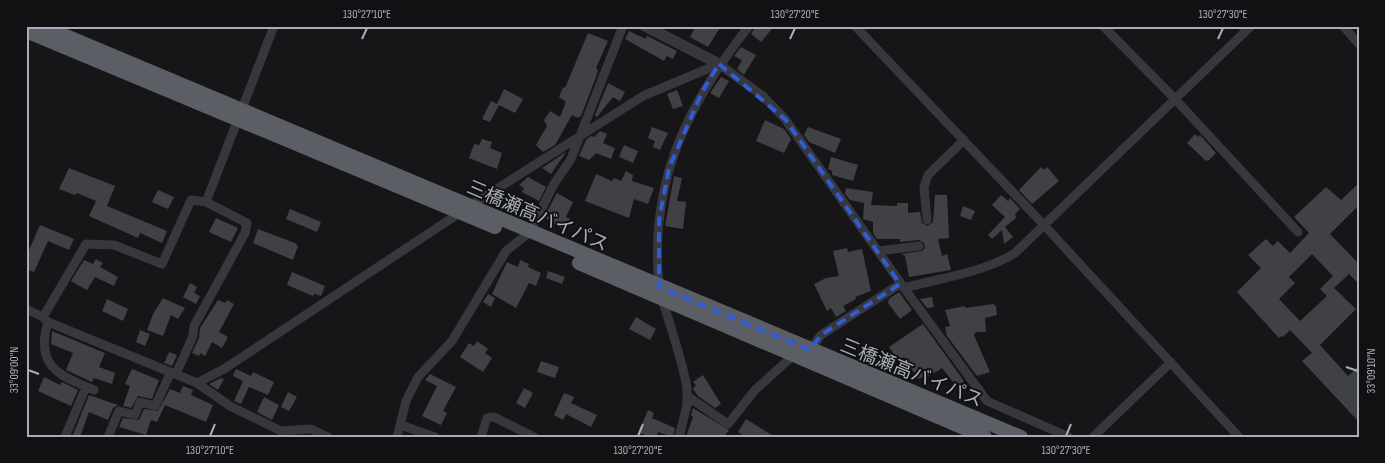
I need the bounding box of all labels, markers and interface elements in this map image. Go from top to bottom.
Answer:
text: 130°27'10"E [343,7,391,22]
text: 130°27'20"E [771,7,819,22]
text: 130°27'30"E [1199,7,1248,22]
street label: 三橋瀬高バイパス [463,176,612,257]
street label: 三橋瀬高バイパス [837,334,986,412]
text: 33°09'00"N [7,347,22,393]
text: 33°09'10"N [1364,348,1379,394]
text: 130°27'10"E [186,443,234,458]
text: 130°27'20"E [614,443,662,458]
text: 130°27'30"E [1042,443,1091,458]

